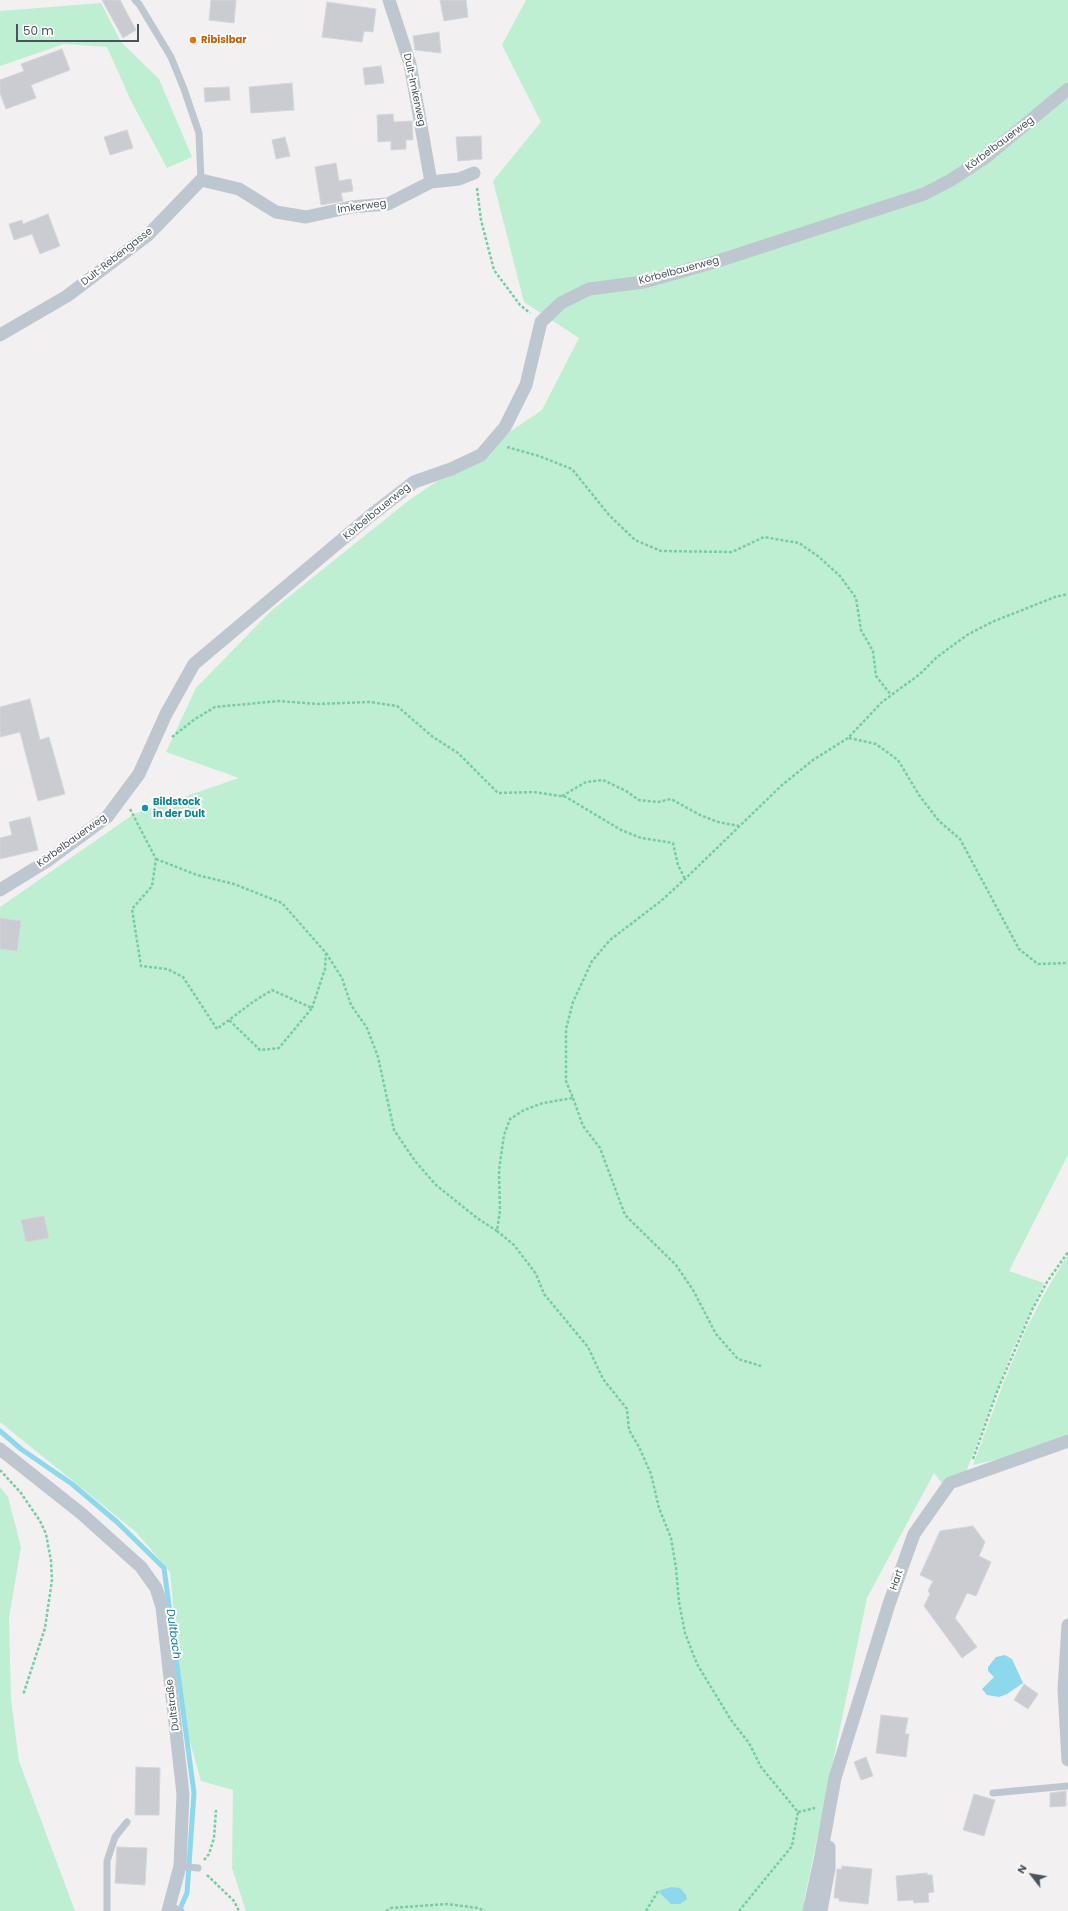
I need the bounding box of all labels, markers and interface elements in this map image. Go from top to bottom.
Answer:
scale bar [18,16,141,42]
text: 50 m [23,22,54,39]
place label: Ribislbar [201,34,247,46]
marker: Ribislbar [188,35,198,45]
street label: Dult-Imkerweg [400,53,428,127]
street label: Körbelbauerweg [963,114,1037,174]
street label: Imkerweg [337,198,387,216]
street label: Dult-Rebengasse [79,226,155,288]
street label: Körbelbauerweg [638,255,720,287]
street label: Körbelbauerweg [341,481,413,543]
place label: Bildstock in der Dult [153,796,205,820]
marker: Bildstock in der Dult [140,803,150,813]
street label: Körbelbauerweg [35,812,109,870]
street label: Hart [888,1568,906,1592]
water label: Dultbach [163,1608,183,1660]
street label: Dultstraße [164,1678,182,1732]
north arrow [1012,1855,1052,1895]
text: N [1013,1861,1031,1876]

